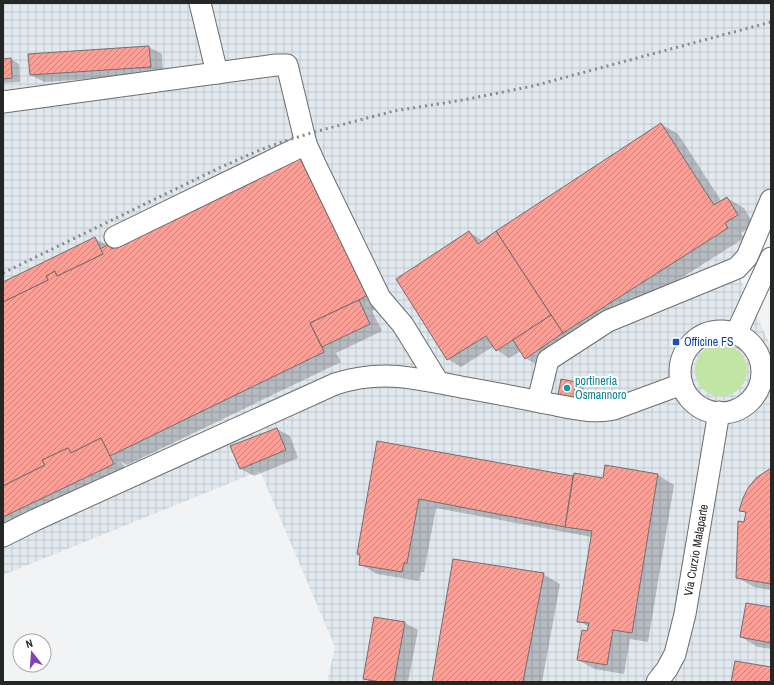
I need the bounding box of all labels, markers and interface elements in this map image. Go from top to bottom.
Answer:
place label: Officine FS [684,334,734,350]
marker: Officine FS [671,337,681,347]
place label: portineria Osmannoro [575,373,626,403]
marker: portineria Osmannoro [562,383,572,393]
street label: Via Curzio Malaparte [680,503,712,597]
north arrow [12,633,52,673]
text: N [24,636,34,651]

